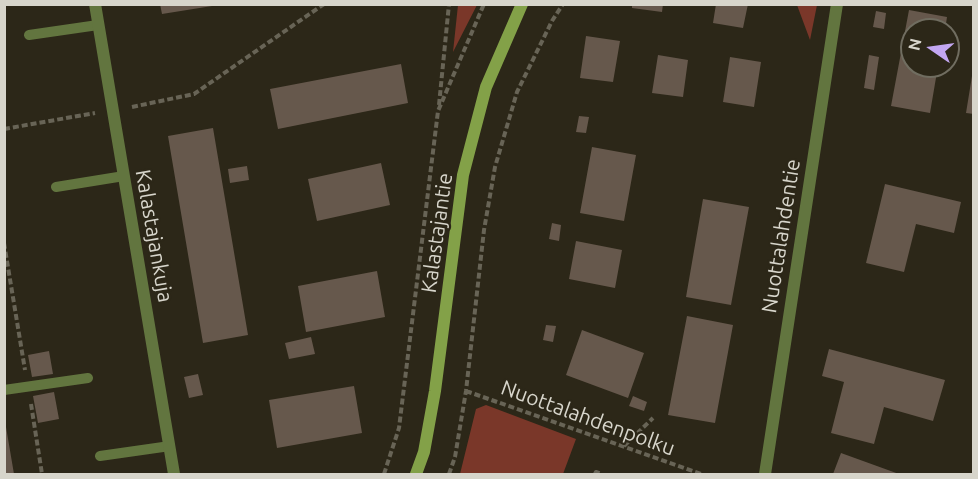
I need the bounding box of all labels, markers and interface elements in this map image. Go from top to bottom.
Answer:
north arrow [900,18,960,78]
text: N [904,37,925,52]
street label: Nuottalahdentie [756,157,806,315]
street label: Kalastajankuja [130,168,178,304]
street label: Kalastajantie [416,171,458,295]
street label: Nuottalahdenpolku [498,375,678,461]

